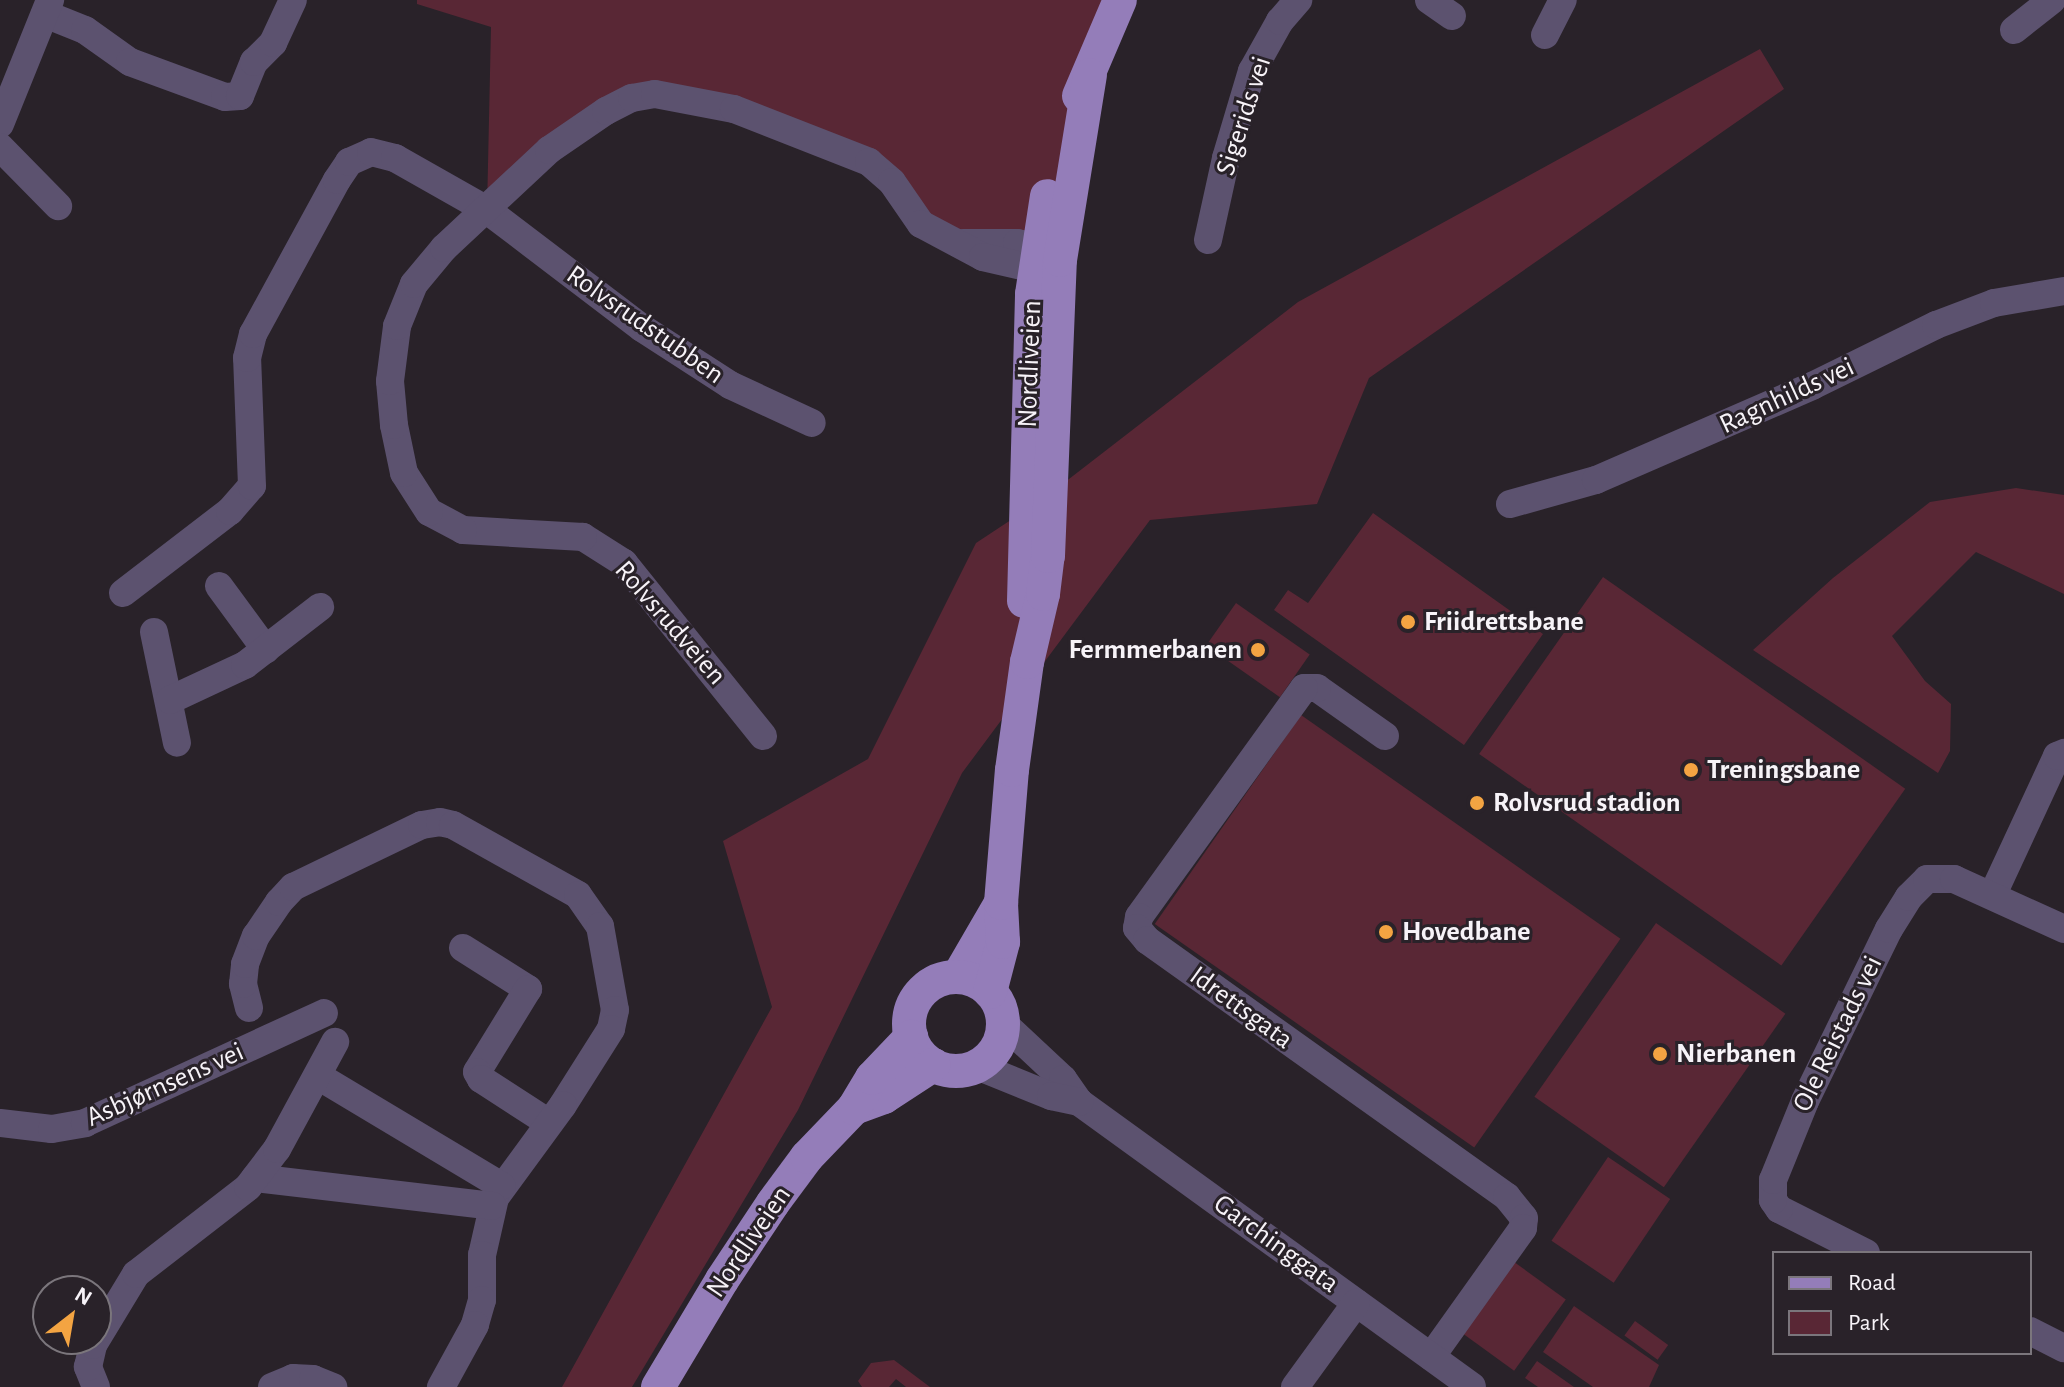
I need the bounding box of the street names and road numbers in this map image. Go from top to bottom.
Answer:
street label: Sigerids vei [1209,52,1279,180]
street label: Rolvsrudstubben [560,258,730,392]
street label: Nordliveien [1011,300,1049,428]
street label: Ragnhilds vei [1714,350,1860,442]
street label: Rolvsrudveien [607,554,733,692]
street label: Ole Reistads vei [1786,951,1890,1117]
street label: Idrettsgata [1183,959,1299,1057]
street label: Asbjørnsens vei [81,1035,249,1135]
street label: Nordliveien [699,1180,799,1304]
street label: Garchinggata [1207,1187,1345,1301]

